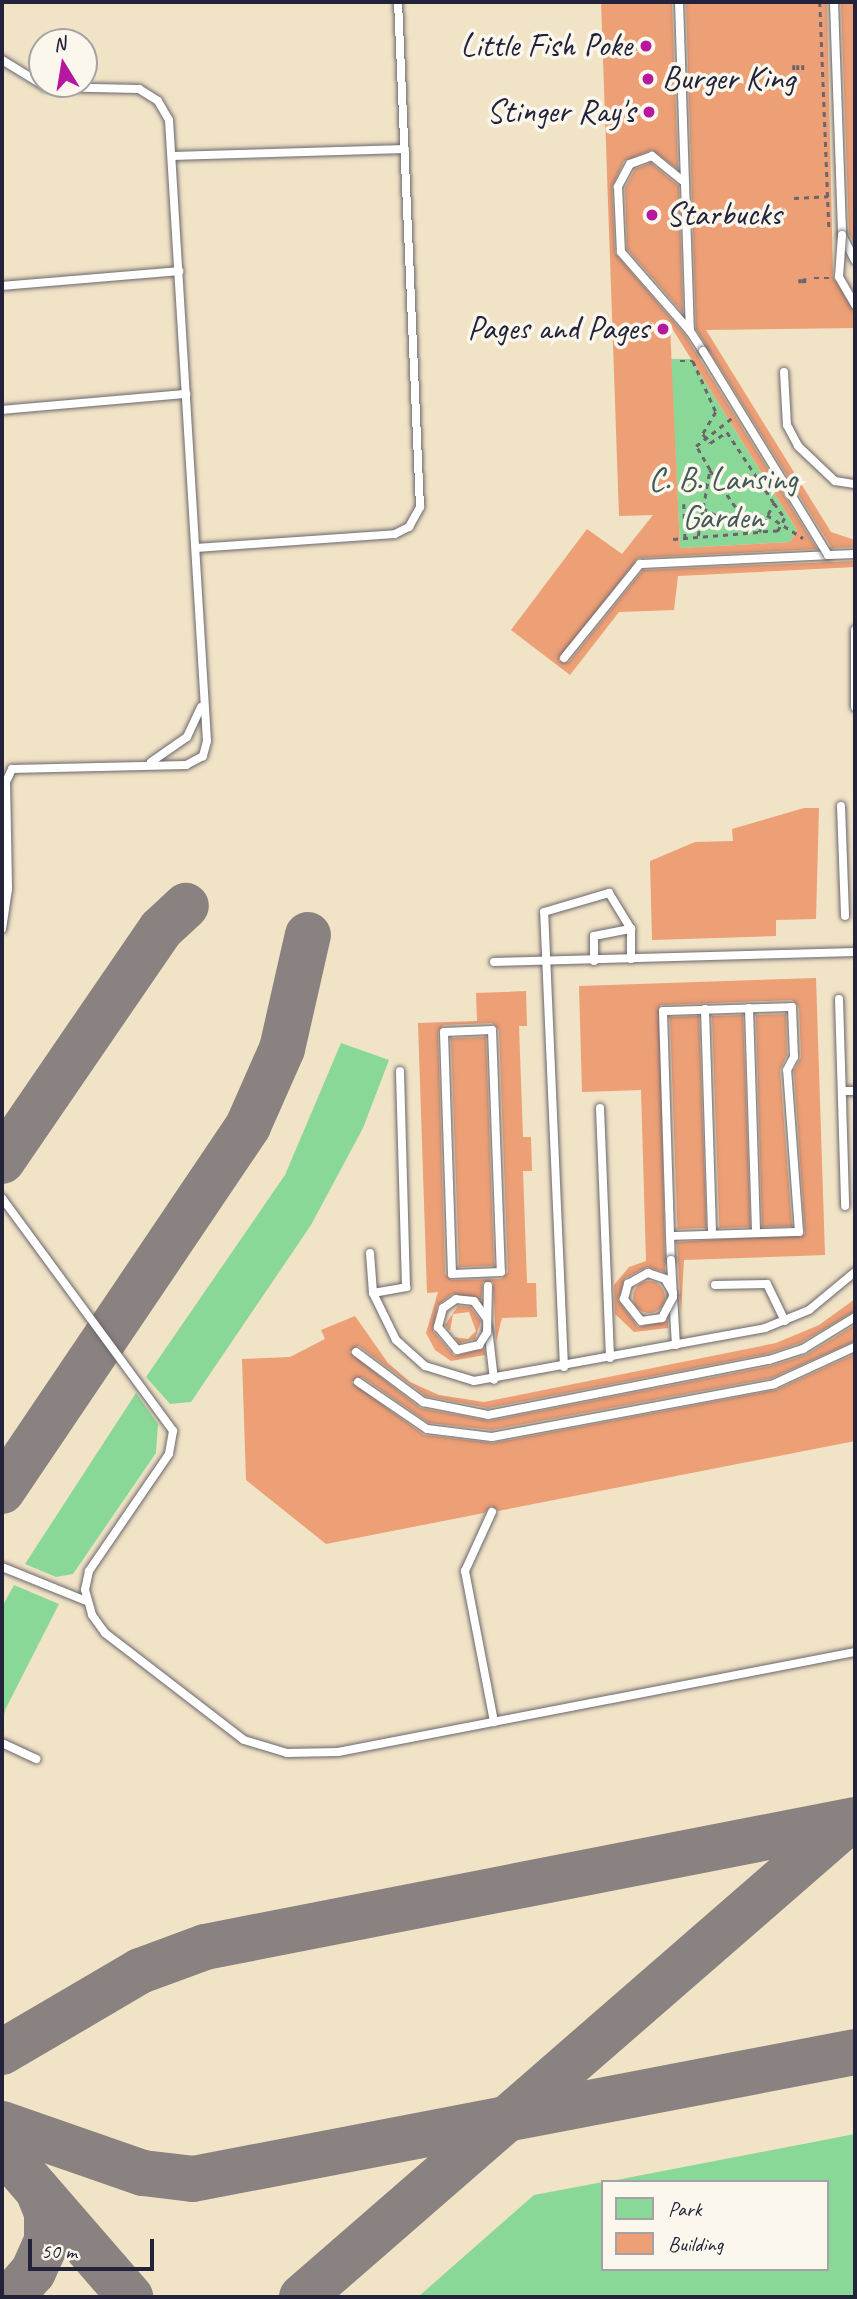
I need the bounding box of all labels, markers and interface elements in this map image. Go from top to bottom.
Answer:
place label: Little Fish Poke [461,26,632,66]
north arrow [28,28,98,98]
text: N [51,31,67,57]
marker: Little Fish Poke [638,38,654,54]
place label: Burger King [662,59,795,99]
marker: Burger King [640,71,656,87]
place label: Stinger Ray's [486,92,635,132]
marker: Stinger Ray's [641,104,657,120]
place label: Starbucks [666,195,781,235]
marker: Starbucks [644,207,660,223]
place label: Pages and Pages [467,309,649,349]
marker: Pages and Pages [655,321,671,337]
park label: C. B. Lansing Garden [648,460,798,538]
legend [602,2180,829,2271]
text: Park [668,2196,701,2222]
scale bar [32,2226,158,2270]
text: Building [668,2231,723,2257]
text: 50 m [41,2238,77,2264]

